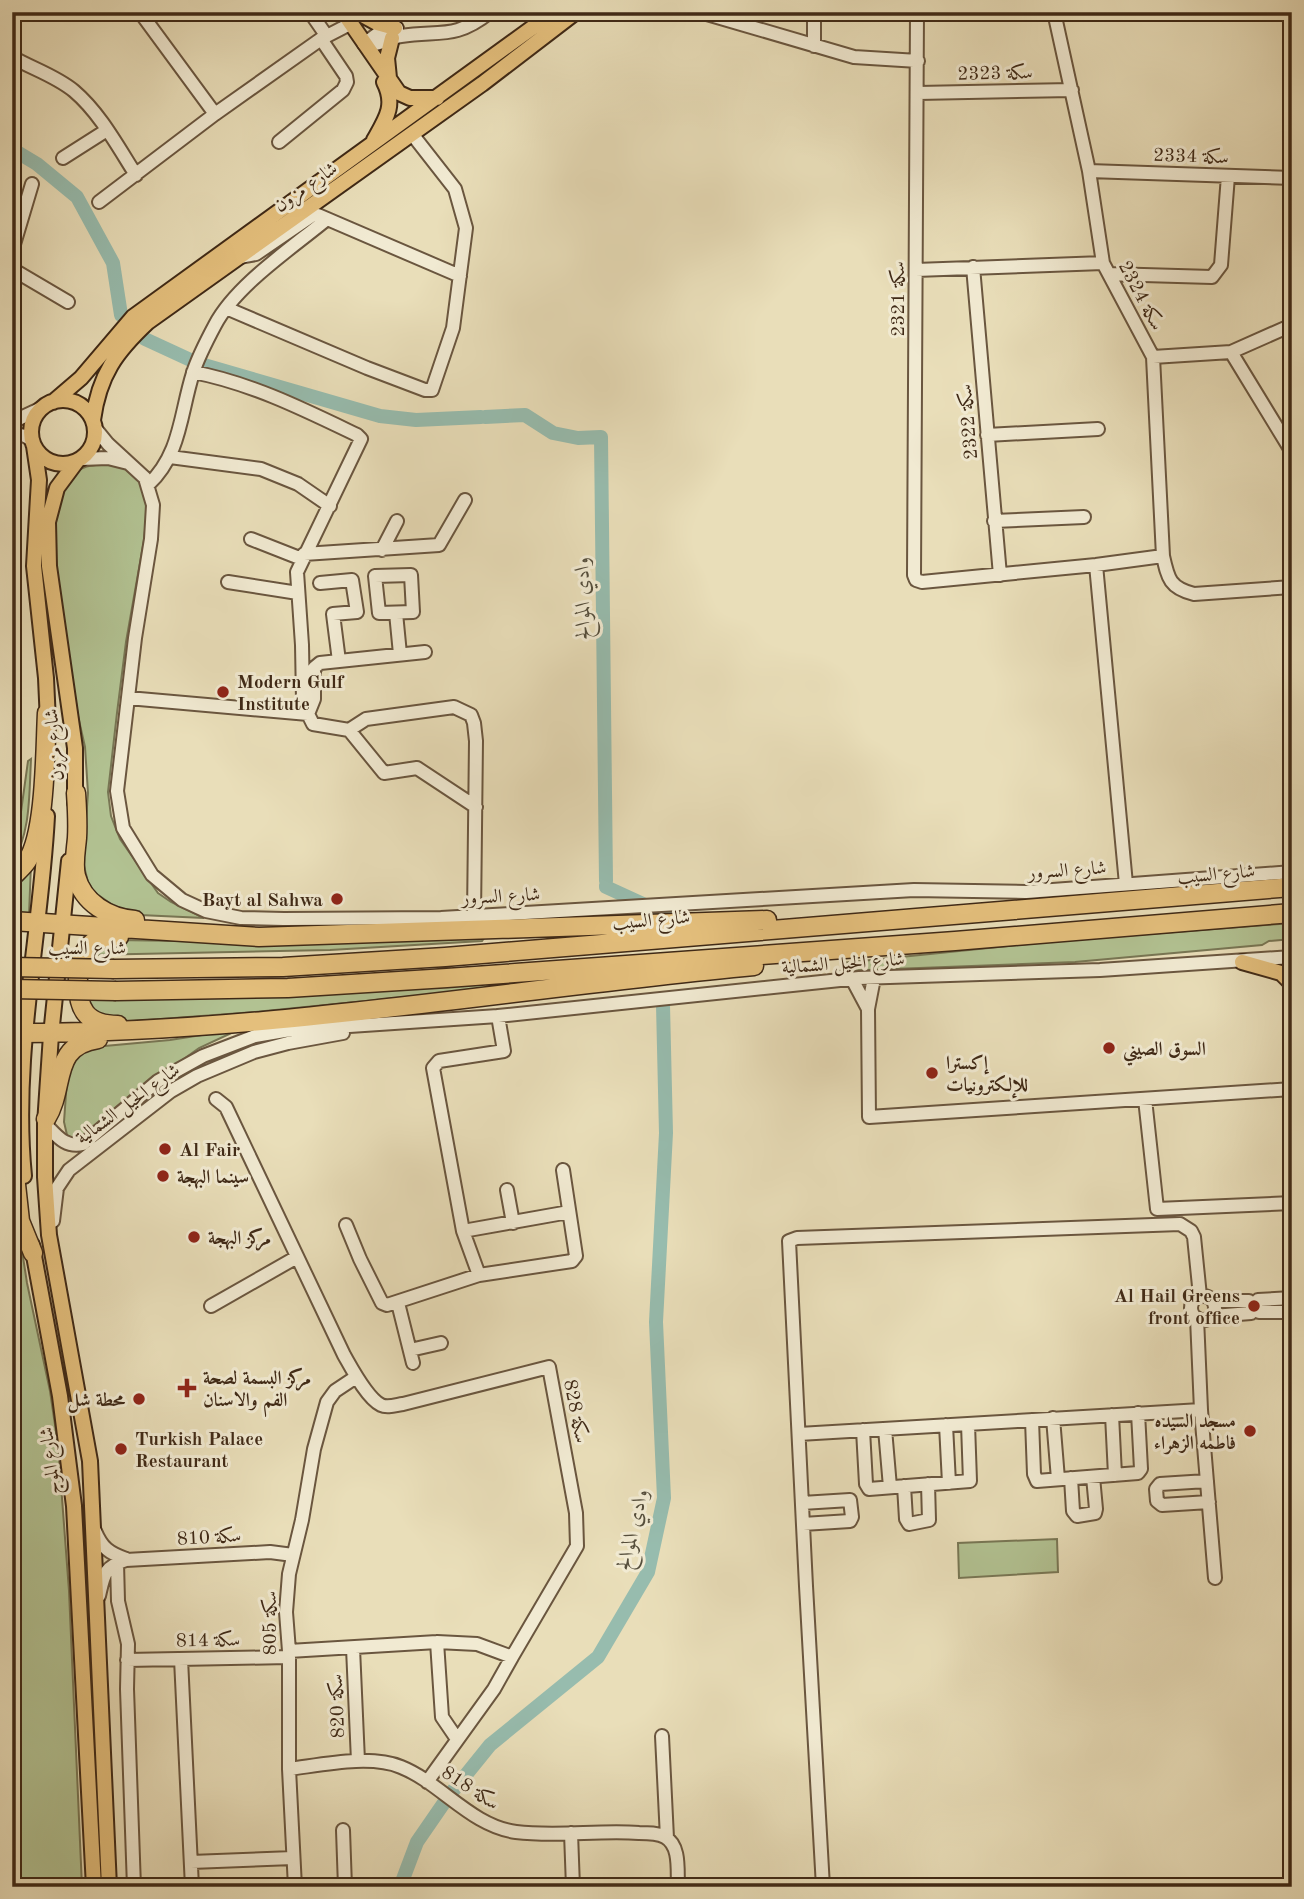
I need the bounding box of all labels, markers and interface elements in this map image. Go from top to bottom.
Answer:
street label: سكة 2323 [957,62,1033,85]
street label: سكة 2334 [1153,145,1229,168]
street label: شارع مزون [271,160,344,220]
street label: سكة 2324 [1114,257,1168,334]
street label: سكة 2321 [888,261,909,337]
street label: سكة 2322 [955,383,982,460]
water label: وادي الموالح [572,556,601,640]
place label: Modern Gulf Institute [237,674,345,715]
marker: Modern Gulf Institute [215,684,231,700]
street label: شارع مزون [43,708,72,782]
street label: شارع السرور [1025,859,1107,888]
street label: شارع السيب [1177,863,1256,892]
street label: شارع السرور [459,886,541,913]
marker: Bayt al Sahwa [329,891,345,907]
place label: Bayt al Sahwa [202,892,323,911]
street label: شارع السيب [612,909,691,938]
street label: شارع السيب [48,940,126,963]
street label: شارع الحيل الشمالية [781,951,906,982]
marker: السوق الصيني [1101,1040,1117,1056]
place label: السوق الصيني [1123,1040,1206,1066]
place label: إكسترا للإلكترونيات [946,1054,1028,1099]
street label: شارع الحيل الشمالية [73,1061,186,1152]
marker: إكسترا للإلكترونيات [924,1065,940,1081]
marker: Al Fair [157,1141,173,1157]
place label: Al Fair [179,1142,240,1161]
marker: سينما البهجة [155,1168,171,1184]
place label: سينما البهجة [177,1168,249,1189]
place label: مركز البهجة [208,1227,271,1251]
marker: مركز البهجة [186,1229,202,1245]
place label: Al Hail Greens front office [1114,1288,1240,1329]
marker: Al Hail Greens front office [1246,1298,1262,1314]
place label: مركز البسمة لصحة الفم والاسنان [203,1367,311,1417]
marker: مركز البسمة لصحة الفم والاسنان [177,1378,197,1398]
street label: سكة 828 [559,1378,592,1445]
marker: محطة شل [131,1391,147,1407]
place label: محطة شل [67,1392,126,1413]
place label: مسجد السيده فاطمه الزهراء [1154,1412,1236,1455]
marker: مسجد السيده فاطمه الزهراء [1242,1423,1258,1439]
street label: شارع الموج [38,1425,71,1496]
place label: Turkish Palace Restaurant [135,1431,263,1472]
marker: Turkish Palace Restaurant [113,1441,129,1457]
water label: وادي الموالح [614,1487,659,1573]
street label: سكة 810 [176,1525,242,1550]
street label: سكة 805 [260,1591,281,1655]
street label: سكة 814 [176,1629,240,1652]
street label: سكة 820 [326,1673,349,1738]
street label: سكة 818 [437,1762,503,1815]

